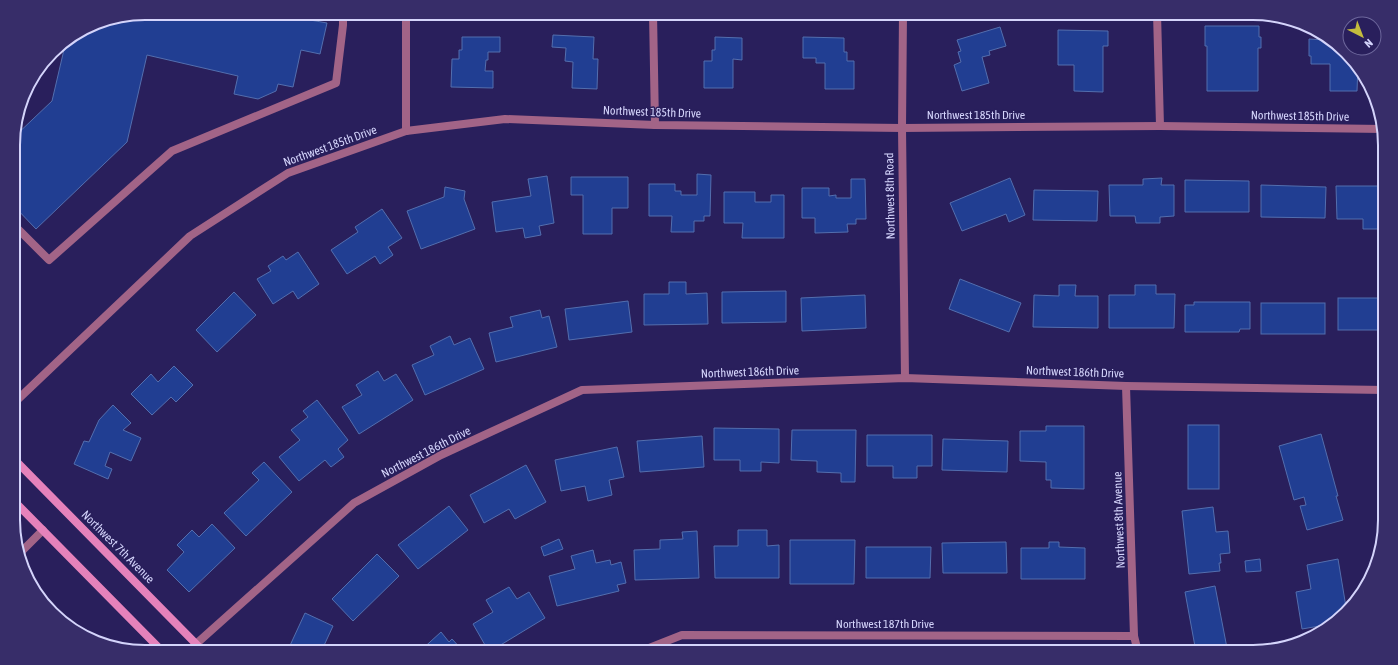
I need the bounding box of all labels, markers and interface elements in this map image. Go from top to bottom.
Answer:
north arrow [1342,16,1382,56]
text: N [1362,37,1375,50]
street label: Northwest 185th Drive [603,103,701,121]
street label: Northwest 185th Drive [927,108,1025,122]
street label: Northwest 185th Drive [1251,108,1349,124]
street label: Northwest 185th Drive [281,123,379,169]
street label: Northwest 8th Road [882,153,898,239]
street label: Northwest 186th Drive [701,363,799,381]
street label: Northwest 186th Drive [1026,363,1124,381]
street label: Northwest 186th Drive [379,423,473,481]
street label: Northwest 8th Avenue [1110,471,1128,569]
street label: Northwest 7th Avenue [79,508,157,586]
street label: Northwest 187th Drive [836,617,934,631]

